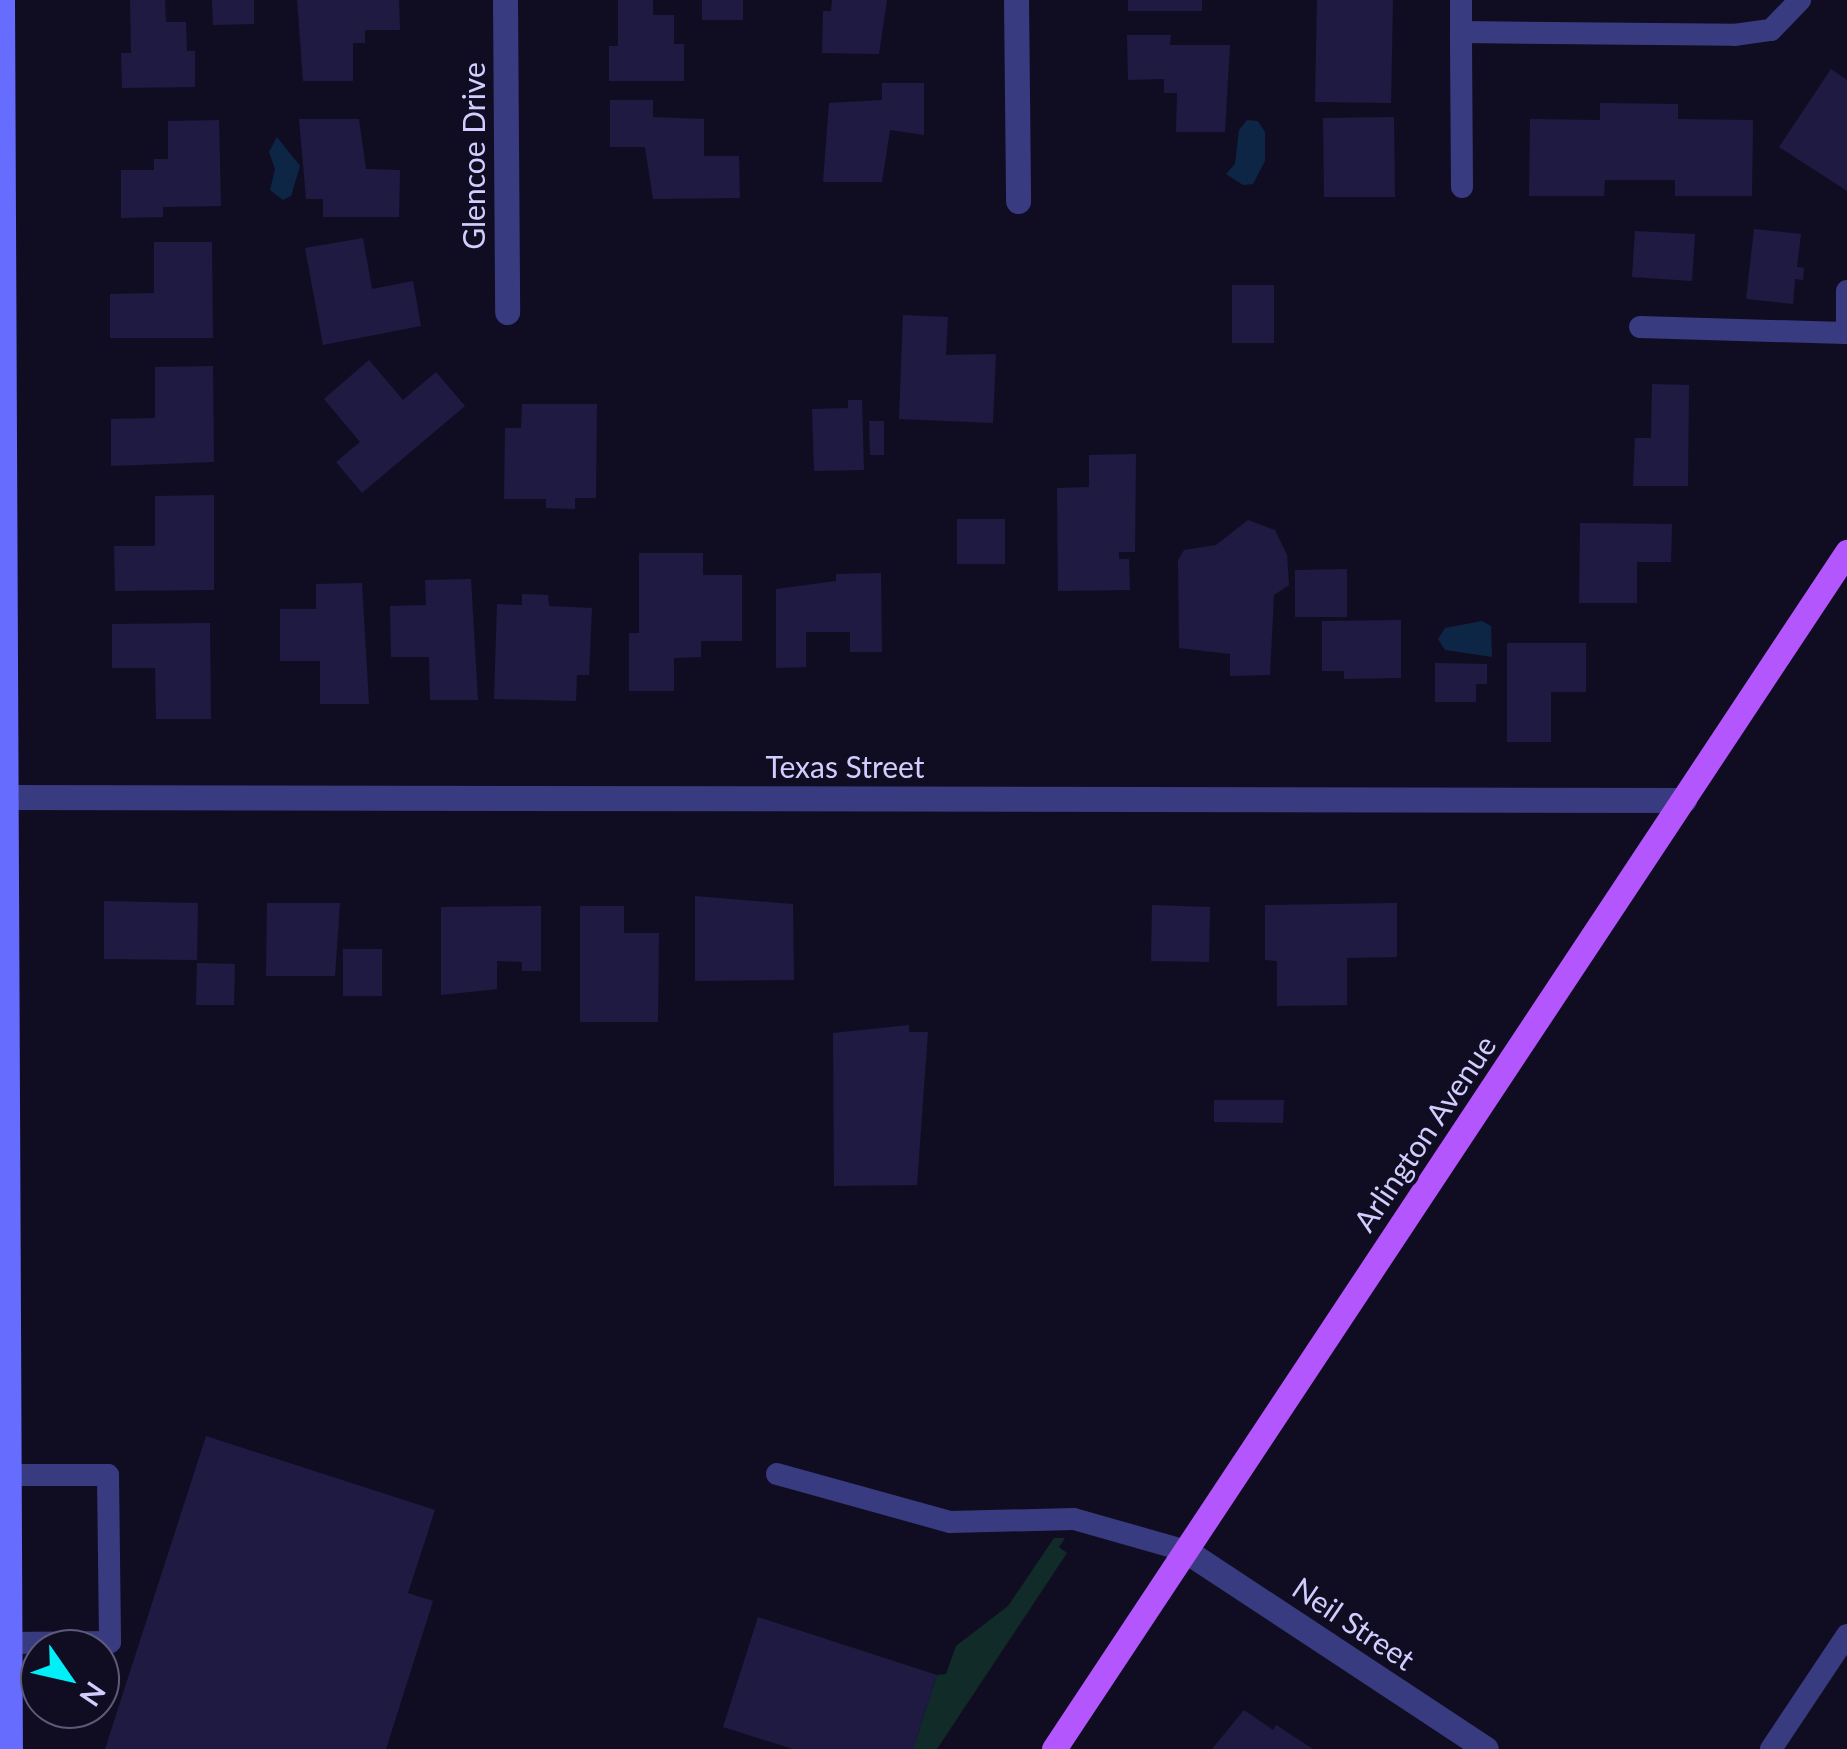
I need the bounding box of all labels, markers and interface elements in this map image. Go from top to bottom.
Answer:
street label: Glencoe Drive [455,62,491,250]
street label: Texas Street [765,748,925,784]
street label: Arlington Avenue [1345,1028,1503,1238]
street label: Neil Street [1286,1569,1422,1677]
north arrow [20,1629,120,1729]
text: N [73,1676,113,1713]

